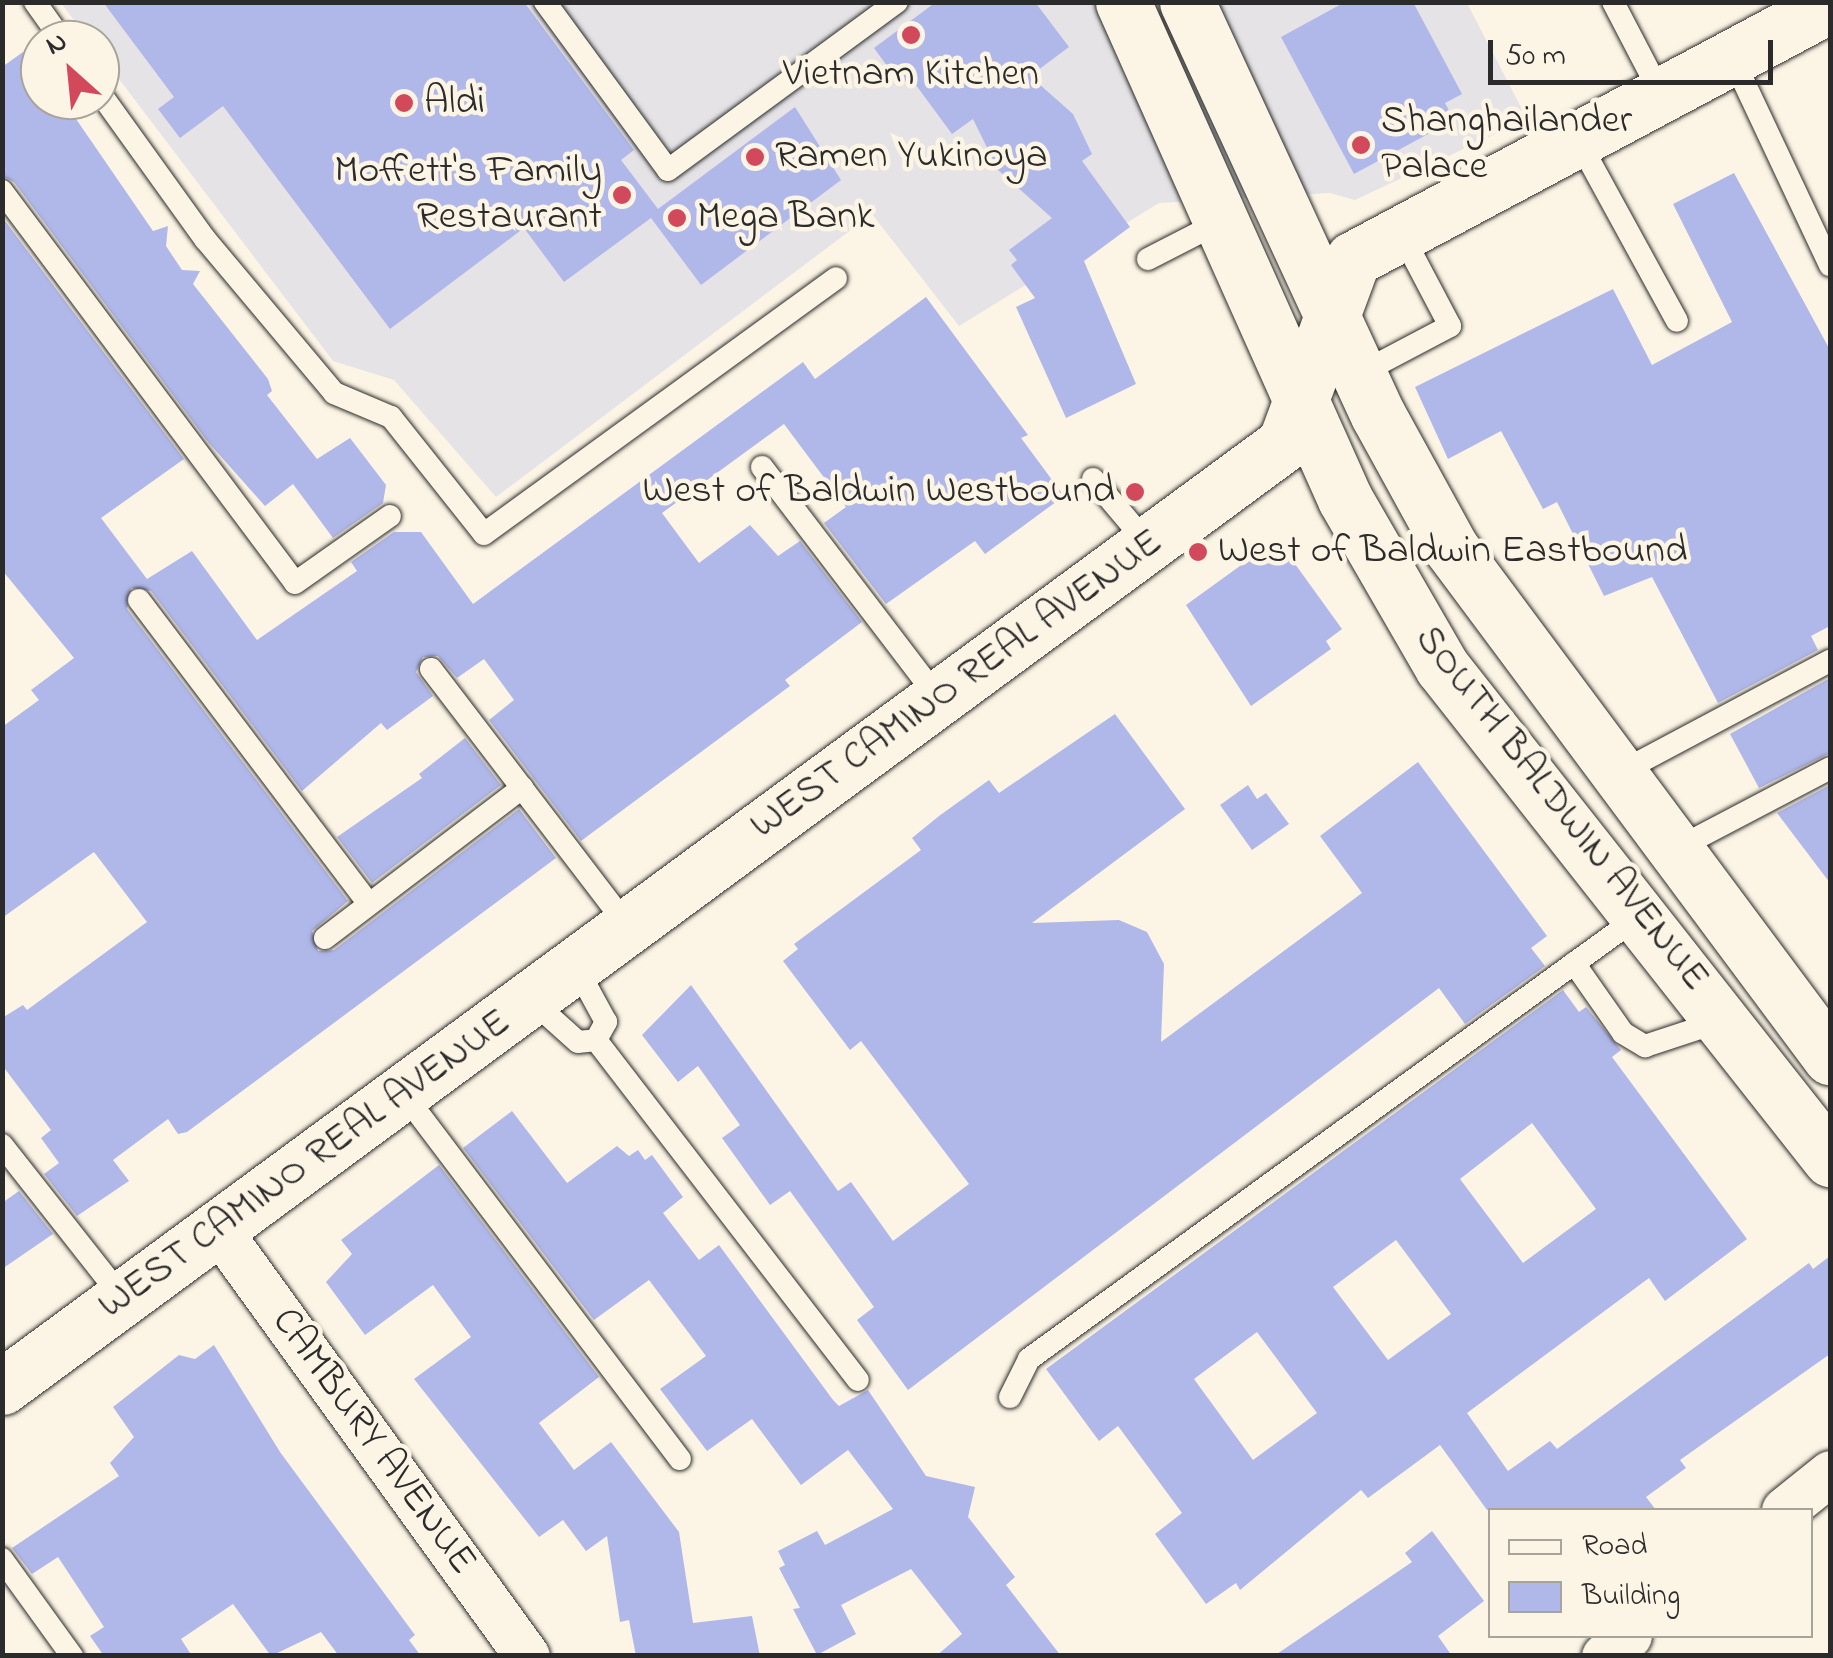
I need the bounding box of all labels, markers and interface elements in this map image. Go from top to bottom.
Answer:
north arrow [20,20,120,120]
scale bar [1493,20,1778,82]
text: N [39,22,75,67]
marker: Vietnam Kitchen [900,24,922,46]
text: 50 m [1505,35,1566,79]
place label: Vietnam Kitchen [783,51,1039,99]
place label: Aldi [424,79,485,127]
marker: Aldi [393,92,415,114]
place label: Shanghailander Palace [1381,98,1632,192]
place label: Ramen Yukinoya [775,133,1048,181]
marker: Shanghailander Palace [1350,134,1372,156]
marker: Ramen Yukinoya [744,146,766,168]
place label: Moffett's Family Restaurant [334,148,602,242]
marker: Moffett's Family Restaurant [611,184,633,206]
place label: Mega Bank [697,194,875,242]
marker: Mega Bank [666,207,688,229]
place label: West of Baldwin Westbound [642,468,1115,516]
marker: West of Baldwin Westbound [1124,481,1146,503]
street label: WEST CAMINO REAL AVENUE [742,519,1172,851]
place label: West of Baldwin Eastbound [1218,528,1687,576]
marker: West of Baldwin Eastbound [1187,541,1209,563]
street label: SOUTH BALDWIN AVENUE [1403,617,1719,1001]
street label: WEST CAMINO REAL AVENUE [90,999,520,1331]
street label: CAMBURY AVENUE [260,1299,486,1585]
legend [1488,1508,1813,1638]
text: Road [1582,1525,1647,1569]
text: Building [1582,1575,1680,1619]

